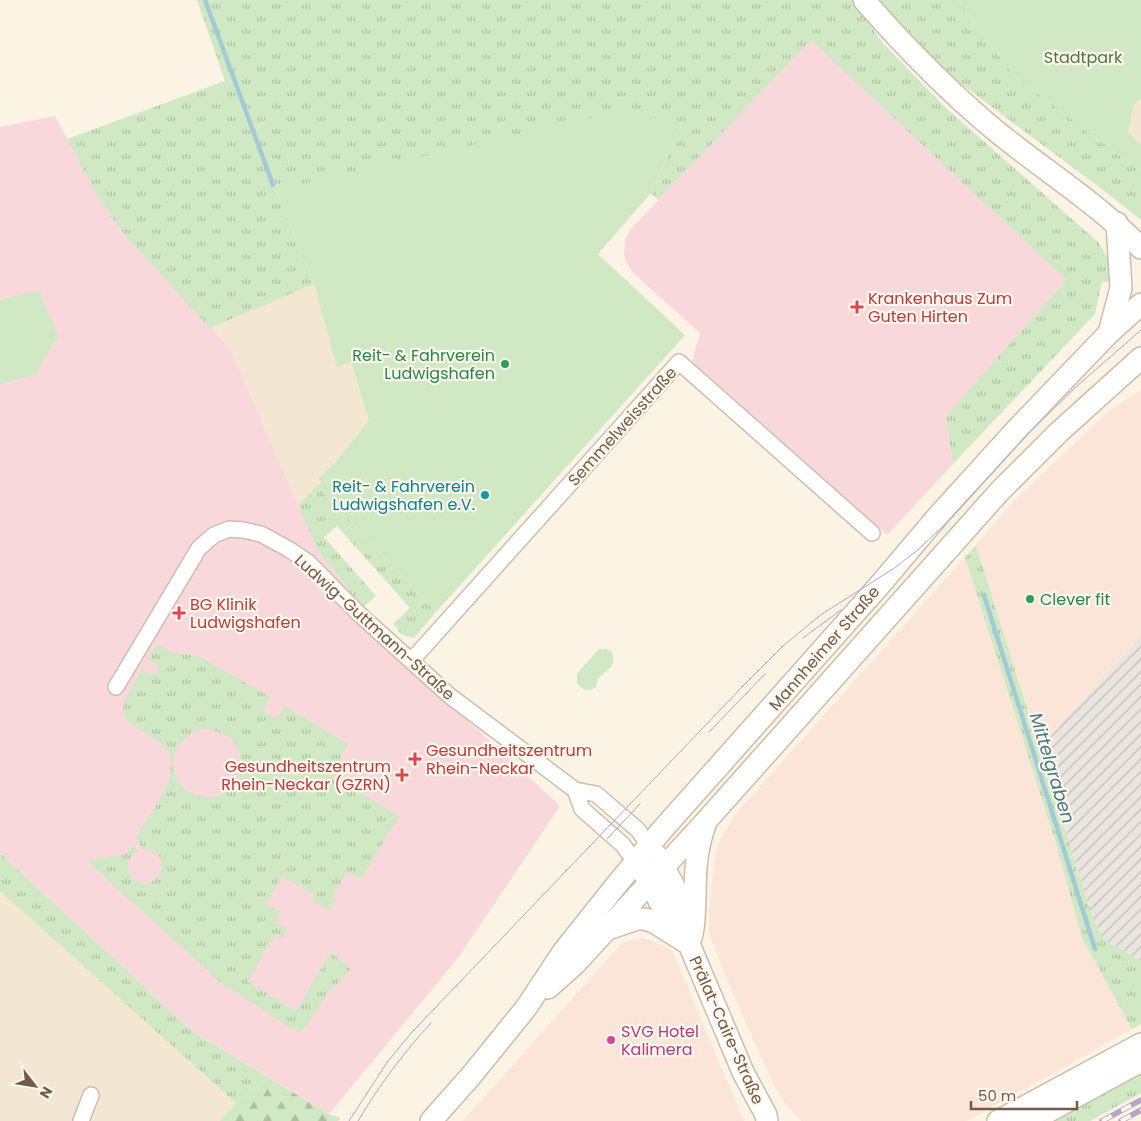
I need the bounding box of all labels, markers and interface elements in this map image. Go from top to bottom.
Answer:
park label: Stadtpark [1044,46,1123,69]
place label: Krankenhaus Zum Guten Hirten [868,287,1012,328]
marker: Krankenhaus Zum Guten Hirten [850,300,864,314]
place label: Reit- & Fahrverein Ludwigshafen [352,344,495,385]
marker: Reit- & Fahrverein Ludwigshafen [499,358,511,370]
street label: Semmelweisstraße [563,362,682,491]
place label: Reit- & Fahrverein Ludwigshafen e.V. [332,475,475,516]
marker: Reit- & Fahrverein Ludwigshafen e.V. [479,489,491,501]
street label: Ludwig-Guttmann-Straße [290,549,460,706]
street label: Mannheimer Straße [764,581,885,716]
place label: Clever fit [1040,588,1111,611]
place label: BG Klinik Ludwigshafen [190,593,301,634]
marker: Clever fit [1024,593,1036,605]
marker: BG Klinik Ludwigshafen [172,606,186,620]
water label: Mittelgraben [1024,709,1081,826]
place label: Gesundheitszentrum Rhein-Neckar [426,739,592,780]
marker: Gesundheitszentrum Rhein-Neckar [408,752,422,766]
place label: Gesundheitszentrum Rhein-Neckar (GZRN) [221,755,391,796]
marker: Gesundheitszentrum Rhein-Neckar (GZRN) [395,768,409,782]
street label: Prälat-Caire-Straße [683,952,770,1108]
place label: SVG Hotel Kalimera [621,1020,699,1061]
marker: SVG Hotel Kalimera [605,1034,617,1046]
north arrow [10,1061,60,1111]
scale bar [971,1078,1077,1110]
text: N [35,1083,57,1102]
text: 50 m [978,1085,1016,1106]

